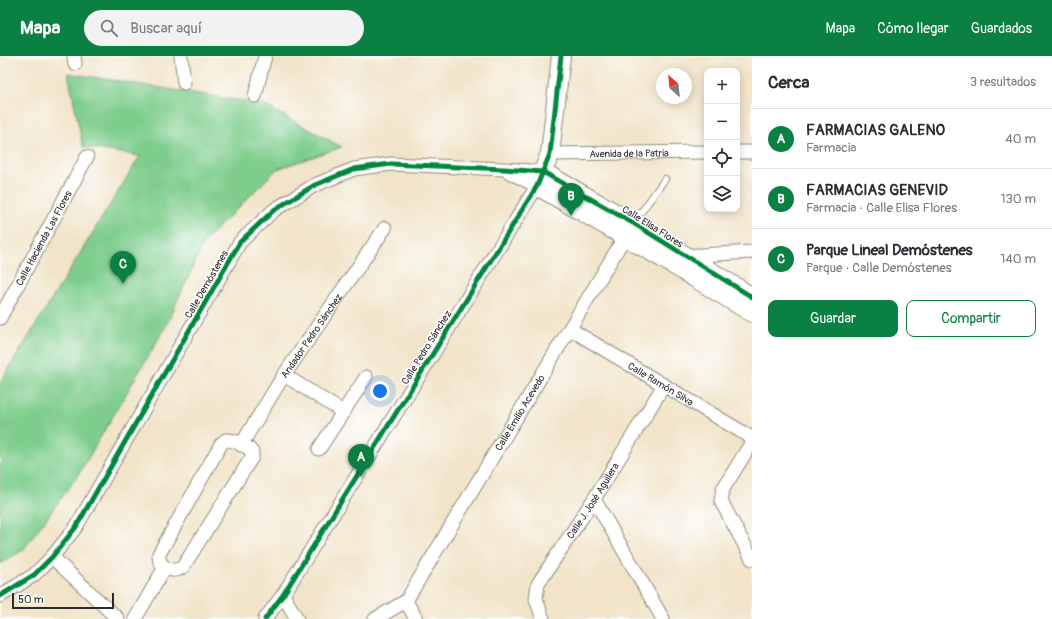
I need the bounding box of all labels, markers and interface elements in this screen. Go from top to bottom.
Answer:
search box [84,10,364,46]
text: Mapa [20,16,60,40]
icon: search [98,17,120,39]
text: Buscar aquí [130,19,202,38]
text: Mapa [826,20,855,37]
text: Cómo llegar [877,20,949,37]
text: Guardados [971,20,1032,37]
north arrow [656,68,692,104]
map controls [704,68,740,212]
button: + [704,68,740,104]
text: Cerca [768,72,809,93]
text: 3 resultados [970,74,1036,90]
button: − [704,104,740,140]
text: FARMACIAS GALENO [806,121,945,140]
text: A [777,131,785,147]
text: 40 m [1005,131,1036,147]
button: locate [704,140,740,176]
text: Farmacia [806,140,856,156]
street label: Avenida de la Patria [589,147,669,160]
button: layers [704,176,740,212]
text: FARMACIAS GENEVID [806,181,948,200]
pin: B [558,183,584,216]
street label: Calle Hacienda Las Flores [14,188,75,288]
text: B [777,191,785,207]
text: 130 m [1000,191,1036,207]
text: Farmacia · Calle Elisa Flores [806,200,957,216]
street label: Calle Elisa Flores [620,203,686,251]
text: Parque Lineal Demóstenes [806,241,973,260]
street label: Calle Demóstenes [183,248,231,321]
pin: C [110,251,136,284]
text: C [777,251,785,267]
text: 140 m [1000,251,1036,267]
text: Parque · Calle Demóstenes [806,260,952,276]
street label: Andador Pedro Sánchez [279,292,345,381]
button: Guardar [768,300,898,337]
button: Compartir [906,300,1036,337]
street label: Calle Pedro Sánchez [399,308,454,387]
street label: Calle Ramón Silva [625,360,696,409]
street label: Calle Emilio Acevedo [493,372,548,453]
your location [370,381,390,401]
pin: A [348,444,374,477]
street label: Calle J. José Aguilera [565,461,622,541]
scale bar [12,591,114,610]
text: 50 m [18,593,44,606]

